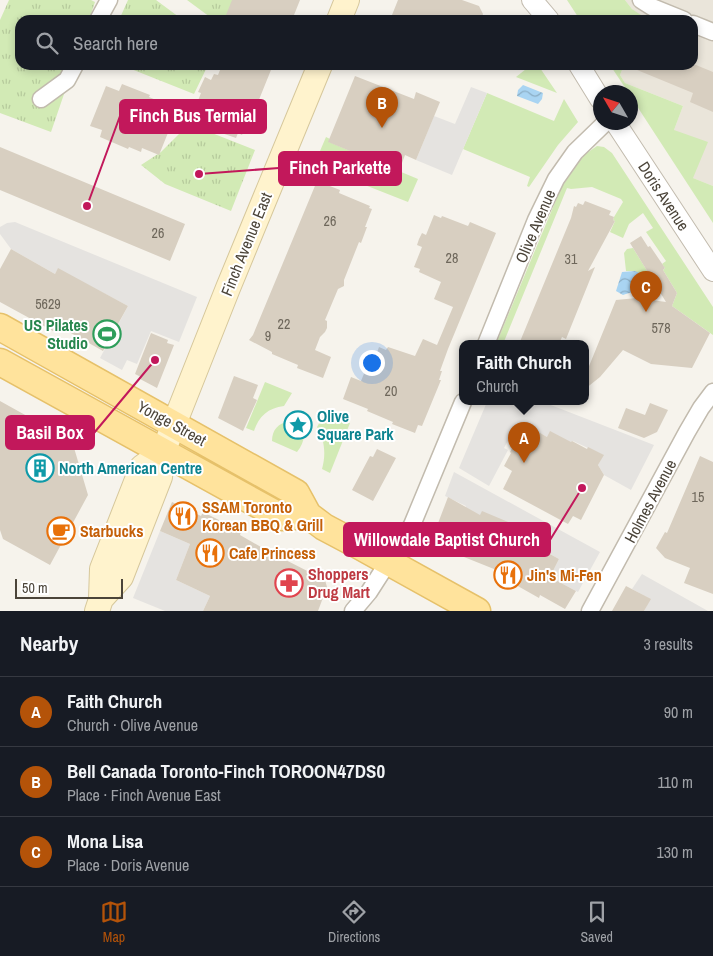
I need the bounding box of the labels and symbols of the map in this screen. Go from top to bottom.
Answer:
north arrow [593,85,638,130]
pin: B [366,87,398,128]
callout: Finch Bus Termial [120,100,266,133]
text: Finch Bus Termial [130,103,256,128]
callout: Finch Parkette [279,152,401,185]
text: Finch Parkette [289,155,391,180]
street label: Doris Avenue [633,157,695,235]
street label: Olive Avenue [510,186,560,266]
street label: Finch Avenue East [215,189,277,299]
house number: 26 [324,212,336,230]
house number: 26 [152,224,164,242]
house number: 28 [446,249,458,267]
house number: 31 [565,250,578,268]
pin: C [630,271,662,312]
house number: 5629 [35,295,61,313]
place label: US Pilates Studio [24,314,88,354]
house number: 22 [278,315,290,333]
sports icon: US Pilates Studio [92,319,122,349]
house number: 578 [651,319,671,337]
house number: 9 [265,327,271,345]
your location [359,350,385,376]
house number: 20 [385,382,397,400]
street label: Yonge Street [134,395,211,451]
place label: Olive Square Park [317,405,394,445]
place icon: Olive Square Park [283,410,313,440]
callout: Basil Box [6,416,94,449]
text: Basil Box [16,420,84,445]
pin: A [508,422,540,463]
building icon: North American Centre [25,453,55,483]
street label: Holmes Avenue [619,455,681,547]
place label: North American Centre [59,457,202,479]
house number: 15 [692,488,704,506]
place label: SSAM Toronto Korean BBQ & Grill [202,496,323,536]
restaurant icon: SSAM Toronto Korean BBQ & Grill [168,501,198,531]
cafe icon: Starbucks [46,516,76,546]
place label: Starbucks [80,520,143,542]
callout: Willowdale Baptist Church [344,523,550,556]
text: Willowdale Baptist Church [354,527,540,552]
restaurant icon: Cafe Princess [195,538,225,568]
place label: Cafe Princess [229,542,316,564]
restaurant icon: Jin's Mi-Fen [493,560,523,590]
place label: Shoppers Drug Mart [308,563,371,603]
place label: Jin's Mi-Fen [527,564,602,586]
pharmacy icon: Shoppers Drug Mart [274,568,304,598]
scale bar [15,576,122,599]

